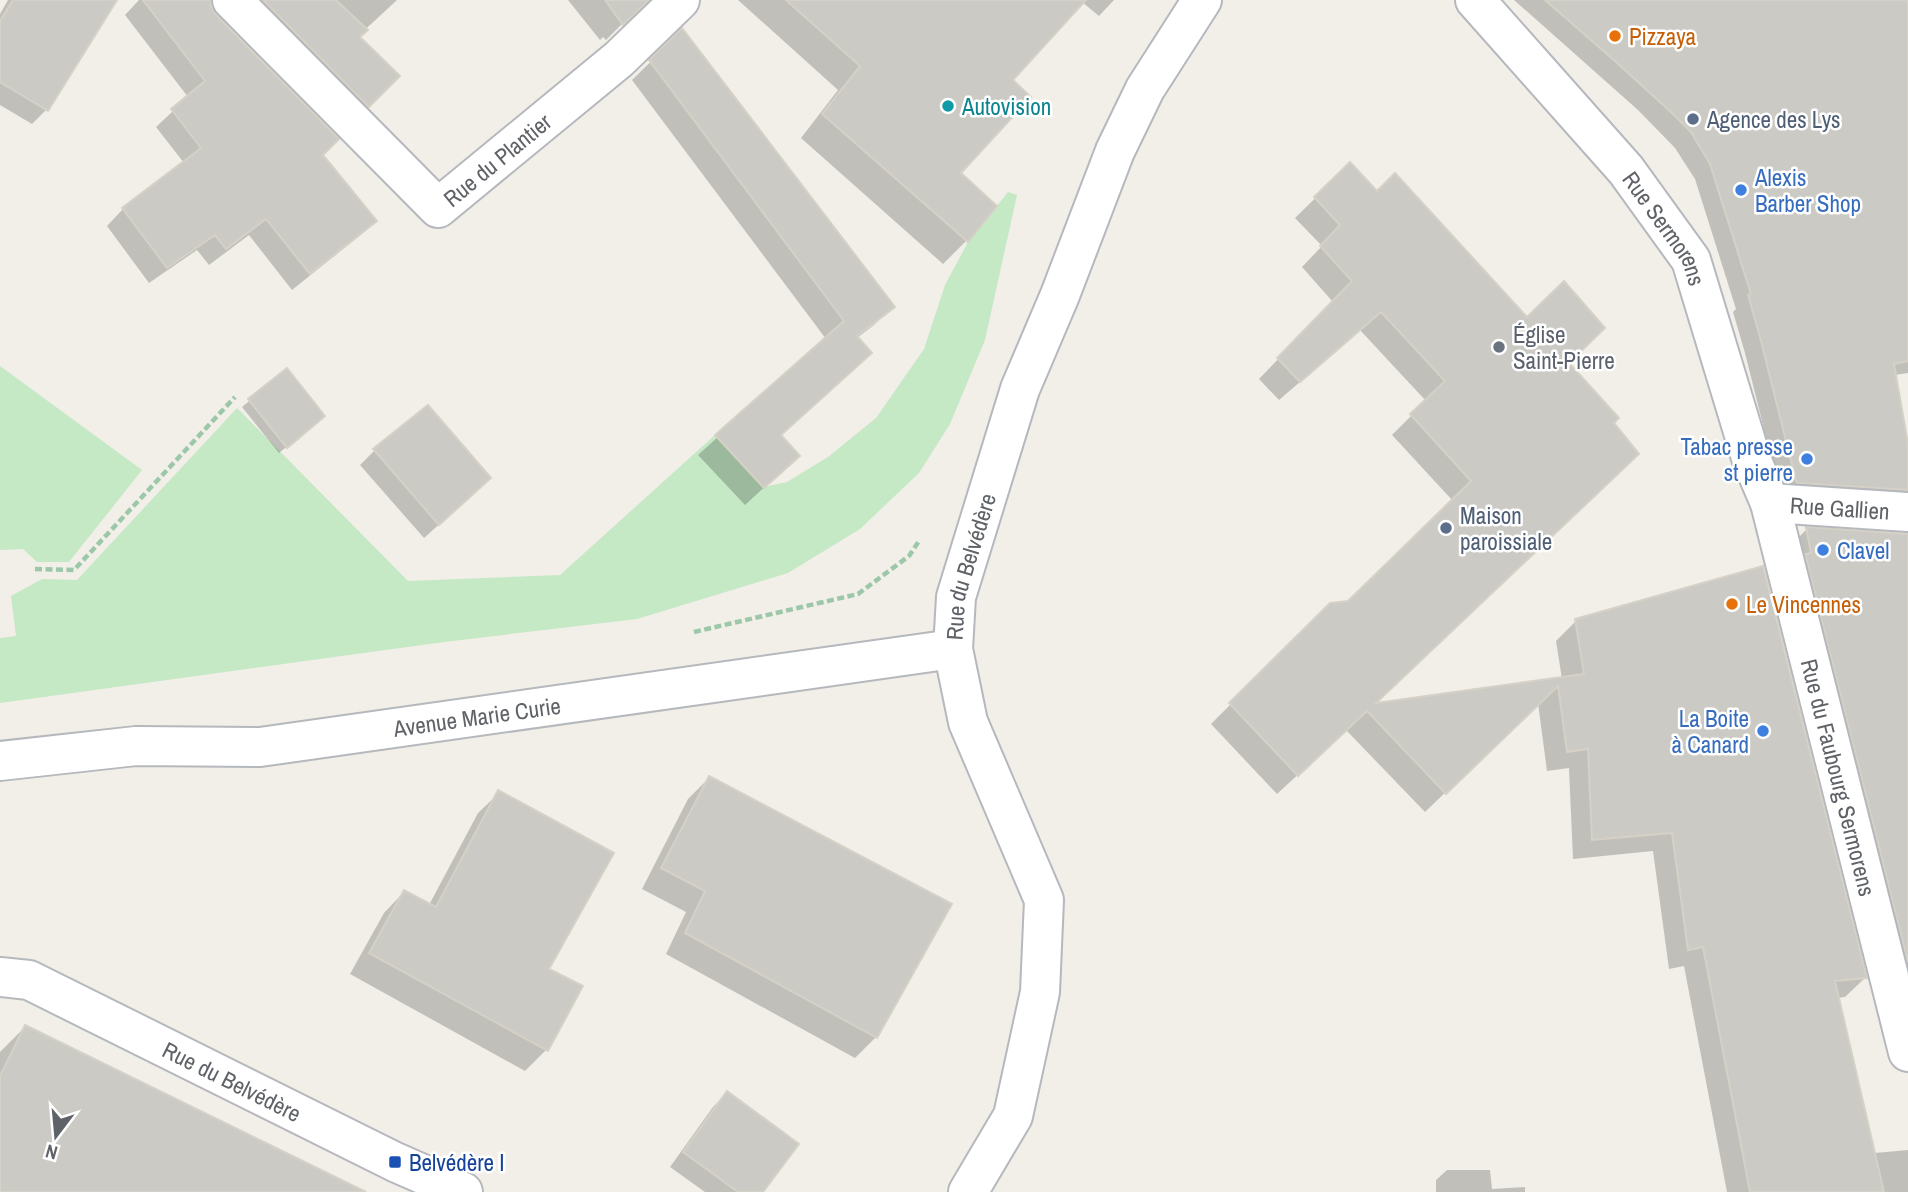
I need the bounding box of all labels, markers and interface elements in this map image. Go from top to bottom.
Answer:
place label: Pizzaya [1629,21,1697,52]
marker: Pizzaya [1607,28,1623,44]
place label: Autovision [961,91,1051,122]
marker: Autovision [940,98,956,114]
place label: Agence des Lys [1706,104,1841,135]
street label: Rue du Plantier [436,105,558,213]
marker: Agence des Lys [1685,111,1701,127]
place label: Alexis Barber Shop [1754,162,1861,219]
street label: Rue Sermorens [1616,165,1713,289]
marker: Alexis Barber Shop [1733,182,1749,198]
place label: Église Saint-Pierre [1513,319,1615,376]
marker: Église Saint-Pierre [1491,339,1507,355]
place label: Tabac presse st pierre [1680,431,1793,488]
marker: Tabac presse st pierre [1799,451,1815,467]
street label: Rue du Belvédère [938,489,1003,641]
street label: Rue Gallien [1789,489,1891,526]
place label: Maison paroissiale [1460,500,1552,557]
marker: Maison paroissiale [1438,520,1454,536]
place label: Clavel [1837,535,1889,566]
marker: Clavel [1815,542,1831,558]
place label: Le Vincennes [1746,589,1861,620]
marker: Le Vincennes [1724,596,1740,612]
street label: Rue du Faubourg Sermorens [1794,655,1884,899]
street label: Avenue Marie Curie [390,689,563,744]
place label: La Boite à Canard [1671,703,1749,760]
marker: La Boite à Canard [1755,723,1771,739]
street label: Rue du Belvédère [158,1033,307,1129]
north arrow [21,1101,91,1171]
text: N [42,1138,60,1166]
place label: Belvédère I [409,1147,504,1178]
marker: Belvédère I [387,1154,403,1170]

